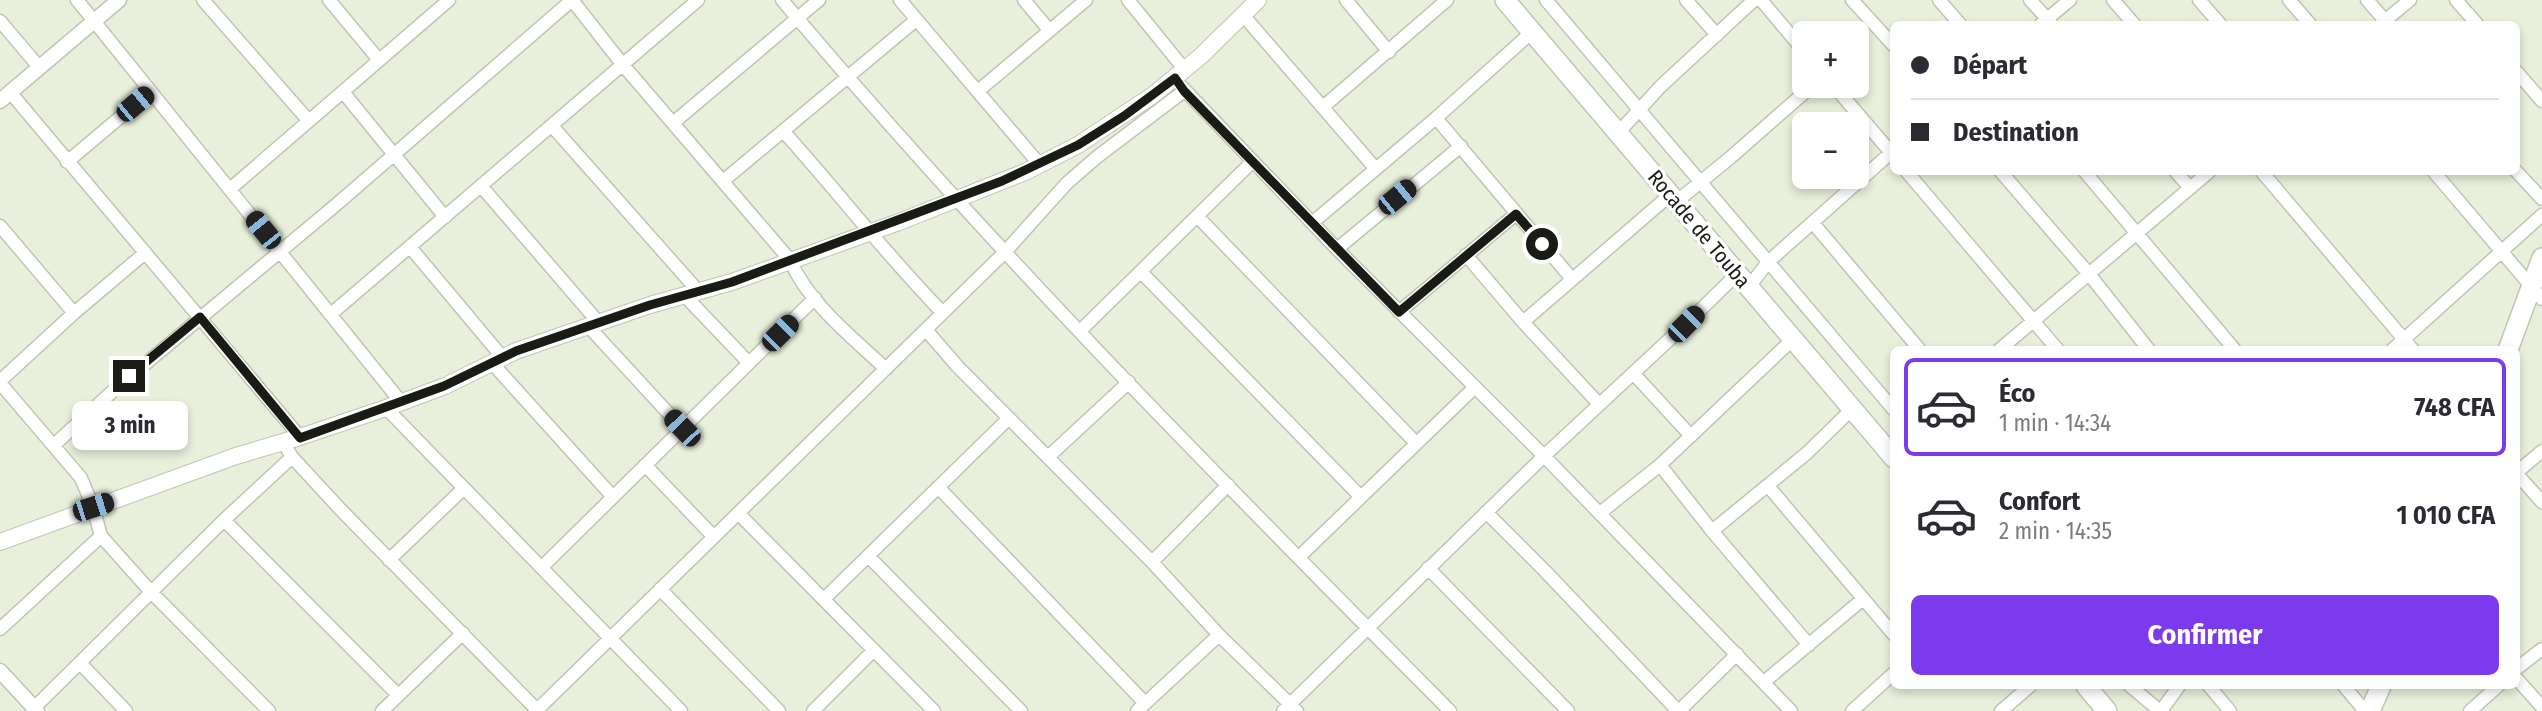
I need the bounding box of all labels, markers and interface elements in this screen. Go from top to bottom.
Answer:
map controls [1792,21,1869,189]
button: + [1792,21,1869,98]
text: Départ [1953,50,2027,81]
car [113,82,158,126]
button: − [1792,112,1869,189]
text: Destination [1953,117,2079,148]
street label: Rocade de Touba [1642,165,1756,293]
car [1375,176,1420,218]
car [242,207,285,253]
route start [1526,228,1558,260]
car [1664,302,1709,346]
car [758,311,803,355]
route end [113,360,145,392]
icon: car [1915,376,1978,439]
text: Éco [1999,378,2036,409]
text: 748 CFA [2414,392,2495,423]
callout: 3 min [71,400,187,450]
car [660,406,705,450]
text: 1 min · 14:34 [1999,409,2111,437]
text: 3 min [104,411,156,439]
icon: car [1915,484,1978,547]
text: Confort [1999,486,2080,517]
car [70,491,117,523]
text: 1 010 CFA [2396,500,2495,531]
text: 2 min · 14:35 [1999,517,2112,545]
button: Confirmer [1911,595,2499,675]

